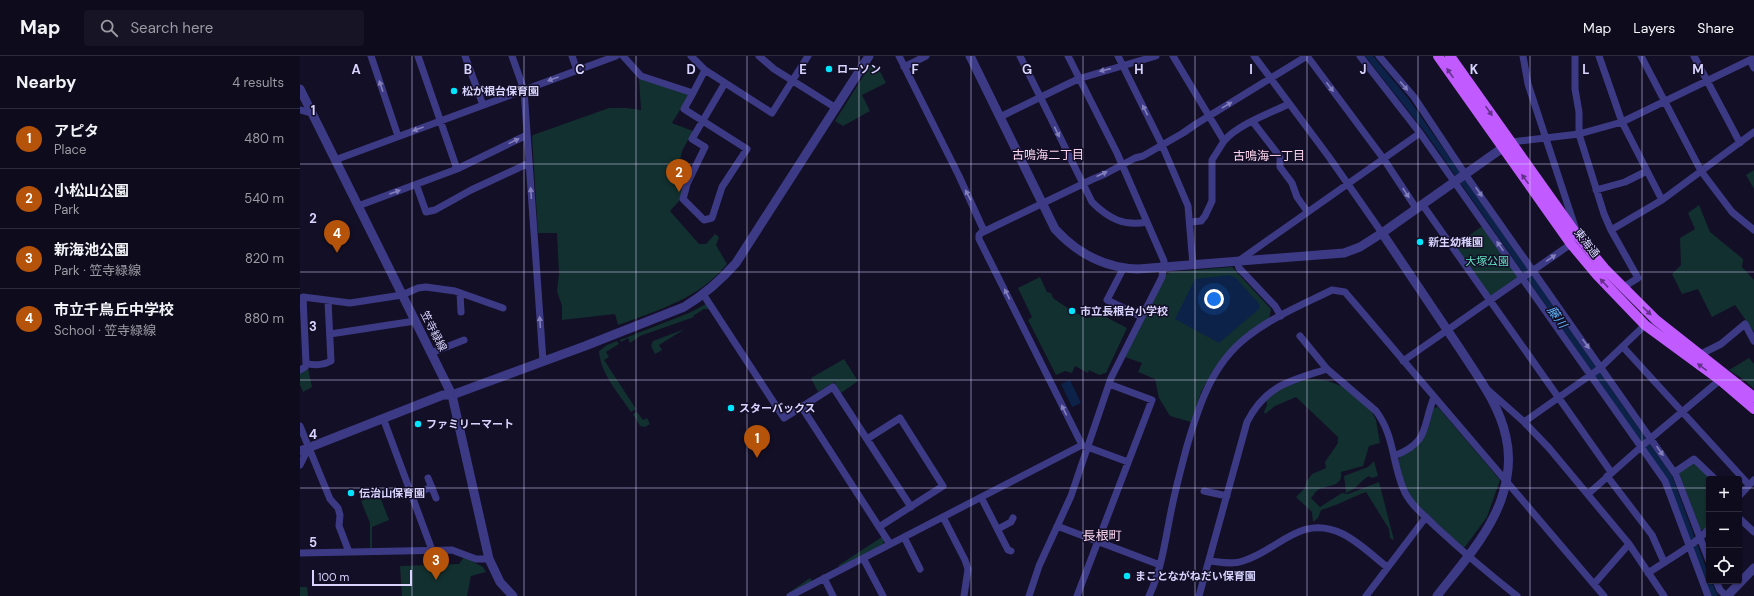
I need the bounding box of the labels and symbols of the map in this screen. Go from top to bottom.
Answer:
text: A [351,61,361,78]
text: B [464,61,472,78]
text: C [575,61,585,78]
text: D [686,61,696,78]
text: E [799,61,807,78]
text: F [911,61,919,78]
text: G [1022,61,1032,78]
text: H [1134,61,1144,78]
text: I [1249,61,1253,78]
text: J [1359,61,1367,78]
text: K [1470,61,1479,78]
text: L [1582,61,1590,78]
text: M [1692,61,1704,78]
place label: ローソン [837,62,881,76]
marker: ローソン [824,64,834,74]
one-way arrow [1099,68,1111,74]
one-way arrow [1446,68,1454,79]
one-way arrow [546,77,558,83]
one-way arrow [378,79,384,91]
one-way arrow [1400,80,1409,91]
one-way arrow [1326,82,1335,93]
place label: 松が根台保育園 [462,84,539,98]
marker: 松が根台保育園 [449,86,459,96]
one-way arrow [1221,101,1233,108]
text: 1 [311,102,315,119]
one-way arrow [1142,104,1148,115]
one-way arrow [1485,106,1493,116]
one-way arrow [411,126,423,132]
one-way arrow [1054,127,1060,138]
one-way arrow [508,138,520,144]
district label: 古鳴海二丁目 [1012,147,1084,163]
district label: 古鳴海一丁目 [1233,148,1305,164]
pin: 2 [666,159,692,192]
one-way arrow [1097,171,1108,177]
one-way arrow [1521,174,1529,185]
one-way arrow [527,187,534,199]
one-way arrow [1475,187,1483,198]
one-way arrow [1402,188,1410,198]
one-way arrow [389,189,401,195]
one-way arrow [965,190,972,201]
text: 2 [309,210,317,227]
pin: 4 [324,220,350,253]
street label: 東海通 [1571,226,1603,260]
place label: 新生幼稚園 [1428,235,1483,249]
marker: 新生幼稚園 [1415,237,1425,247]
one-way arrow [1496,241,1504,252]
park label: 大塚公園 [1465,254,1509,268]
one-way arrow [1546,254,1556,262]
one-way arrow [1599,278,1609,288]
one-way arrow [1003,288,1010,299]
your location [1204,289,1224,309]
water label: 藤川 [1544,303,1572,333]
place label: 市立長根台小学校 [1080,304,1168,318]
marker: 市立長根台小学校 [1067,306,1077,316]
one-way arrow [1642,306,1652,316]
street label: 笠寺緑線 [418,308,450,354]
one-way arrow [537,316,543,328]
text: 3 [309,318,317,335]
one-way arrow [1582,339,1590,350]
one-way arrow [1697,363,1708,371]
place label: スターバックス [739,401,816,415]
marker: スターバックス [726,403,736,413]
one-way arrow [1061,404,1067,416]
place label: ファミリーマート [426,417,514,431]
marker: ファミリーマート [413,419,423,429]
pin: 1 [744,425,770,458]
text: 4 [309,426,317,443]
one-way arrow [1656,446,1664,456]
place label: 伝治山保育園 [359,486,425,500]
marker: 伝治山保育園 [346,488,356,498]
district label: 長根町 [1082,527,1122,544]
text: 5 [309,534,317,551]
pin: 3 [423,547,449,580]
scale bar [312,568,412,587]
place label: まことながねだい保育園 [1135,569,1256,583]
marker: まことながねだい保育園 [1122,571,1132,581]

